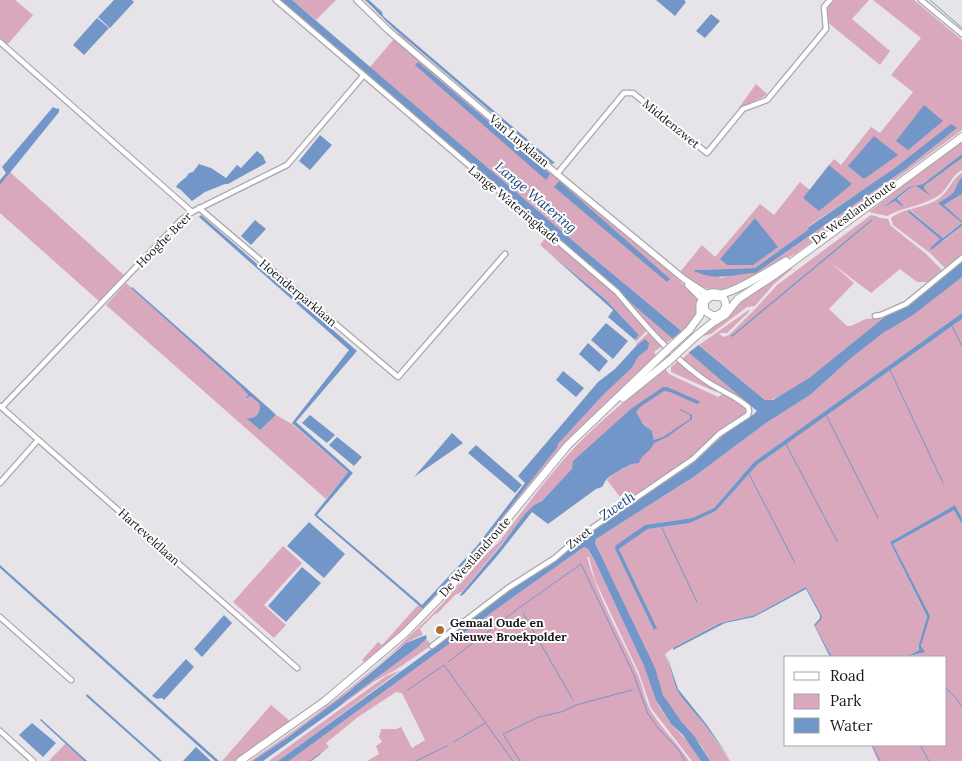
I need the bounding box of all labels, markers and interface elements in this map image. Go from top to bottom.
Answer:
street label: Middenzwet [640,96,703,151]
street label: Van Luyklaan [485,110,552,170]
water label: Lange Watering [491,158,581,236]
street label: Lange Wateringkade [466,162,563,248]
street label: De Westlandroute [808,176,899,247]
street label: Hooghe Beer [133,208,195,271]
street label: Hoenderparklaan [256,256,340,329]
water label: Zweth [596,487,638,525]
street label: Harteveldlaan [115,505,183,568]
street label: De Westlandroute [436,513,514,600]
street label: Zwet [563,523,595,552]
place label: Gemaal Oude en Nieuwe Broekpolder [450,615,567,644]
marker: Gemaal Oude en Nieuwe Broekpolder [434,624,446,636]
legend [784,656,947,746]
text: Road [830,666,865,685]
text: Park [830,691,861,710]
text: Water [830,716,873,735]

